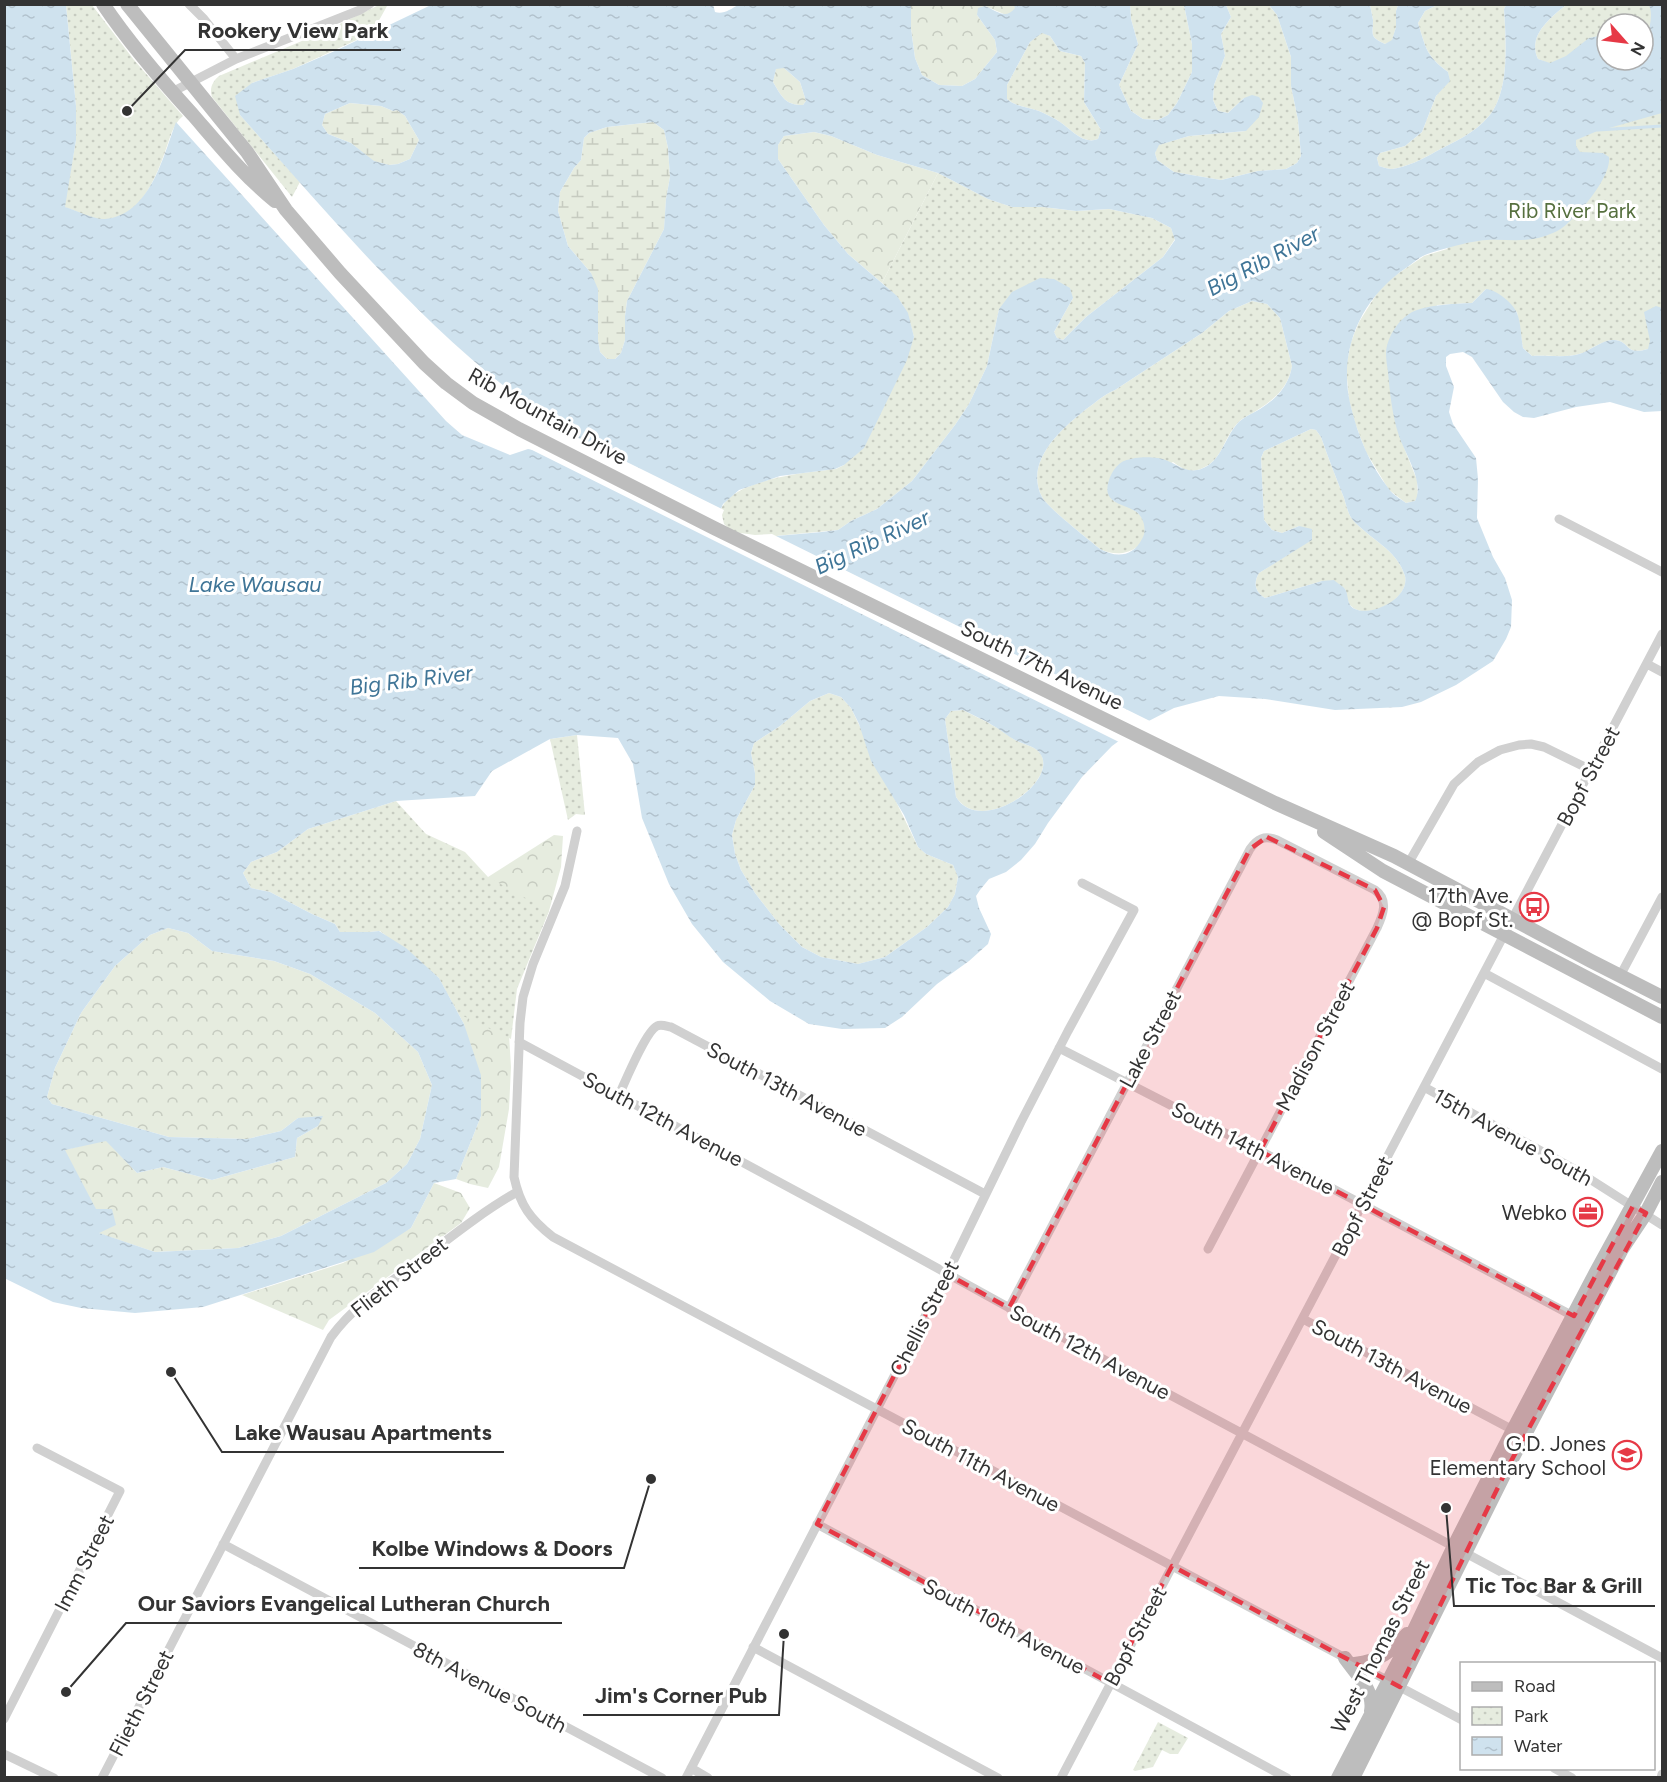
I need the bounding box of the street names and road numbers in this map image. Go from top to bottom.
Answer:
street label: Rib Mountain Drive [464,362,632,470]
street label: South 17th Avenue [957,615,1127,715]
street label: Bopf Street [1551,722,1625,830]
street label: Madison Street [1270,977,1360,1115]
street label: Lake Street [1114,986,1186,1092]
street label: South 13th Avenue [703,1036,871,1142]
street label: South 12th Avenue [579,1066,747,1172]
street label: 15th Avenue South [1429,1083,1597,1191]
street label: South 14th Avenue [1167,1096,1339,1200]
street label: Bopf Street [1326,1152,1398,1260]
street label: Flieth Street [346,1231,452,1323]
street label: Chellis Street [884,1256,964,1380]
street label: South 12th Avenue [1006,1299,1174,1405]
street label: South 13th Avenue [1308,1313,1476,1419]
street label: South 11th Avenue [898,1413,1064,1517]
street label: Imm Street [49,1510,119,1616]
street label: West Thomas Street [1325,1555,1435,1737]
street label: South 10th Avenue [919,1573,1089,1679]
street label: Bopf Street [1098,1582,1172,1690]
street label: 8th Avenue South [409,1636,571,1738]
street label: Flieth Street [104,1646,178,1760]

